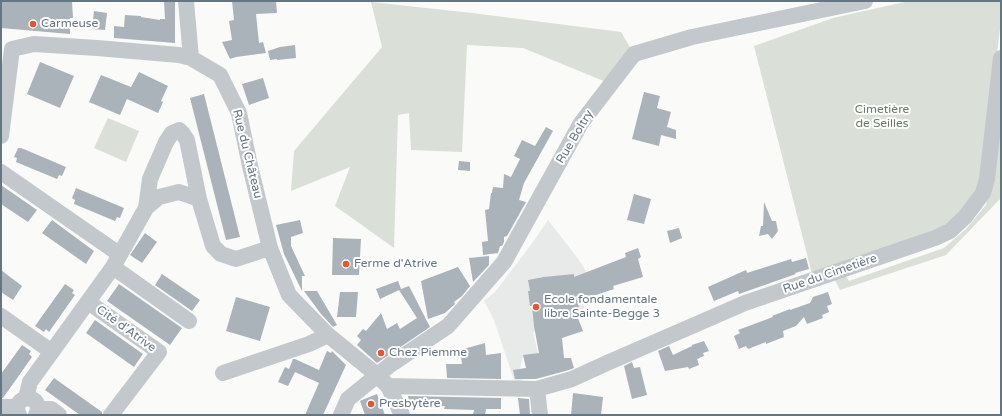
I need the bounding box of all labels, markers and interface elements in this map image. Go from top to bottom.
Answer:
place label: Carmeuse [41,17,98,31]
marker: Carmeuse [28,19,38,29]
park label: Cimetière de Seilles [855,103,909,131]
street label: Rue du Château [229,108,265,200]
street label: Rue Boltry [553,108,597,166]
street label: Rue du Cimetière [781,251,879,297]
place label: Ferme d'Atrive [354,257,437,271]
marker: Ferme d'Atrive [341,259,351,269]
place label: Ecole fondamentale libre Sainte-Begge 3 [544,293,660,321]
marker: Ecole fondamentale libre Sainte-Begge 3 [531,302,541,312]
street label: Cité d'Atrive [93,303,159,355]
place label: Chez Piemme [389,346,467,360]
marker: Chez Piemme [376,348,386,358]
place label: Presbytère [379,397,441,411]
marker: Presbytère [366,399,376,409]

